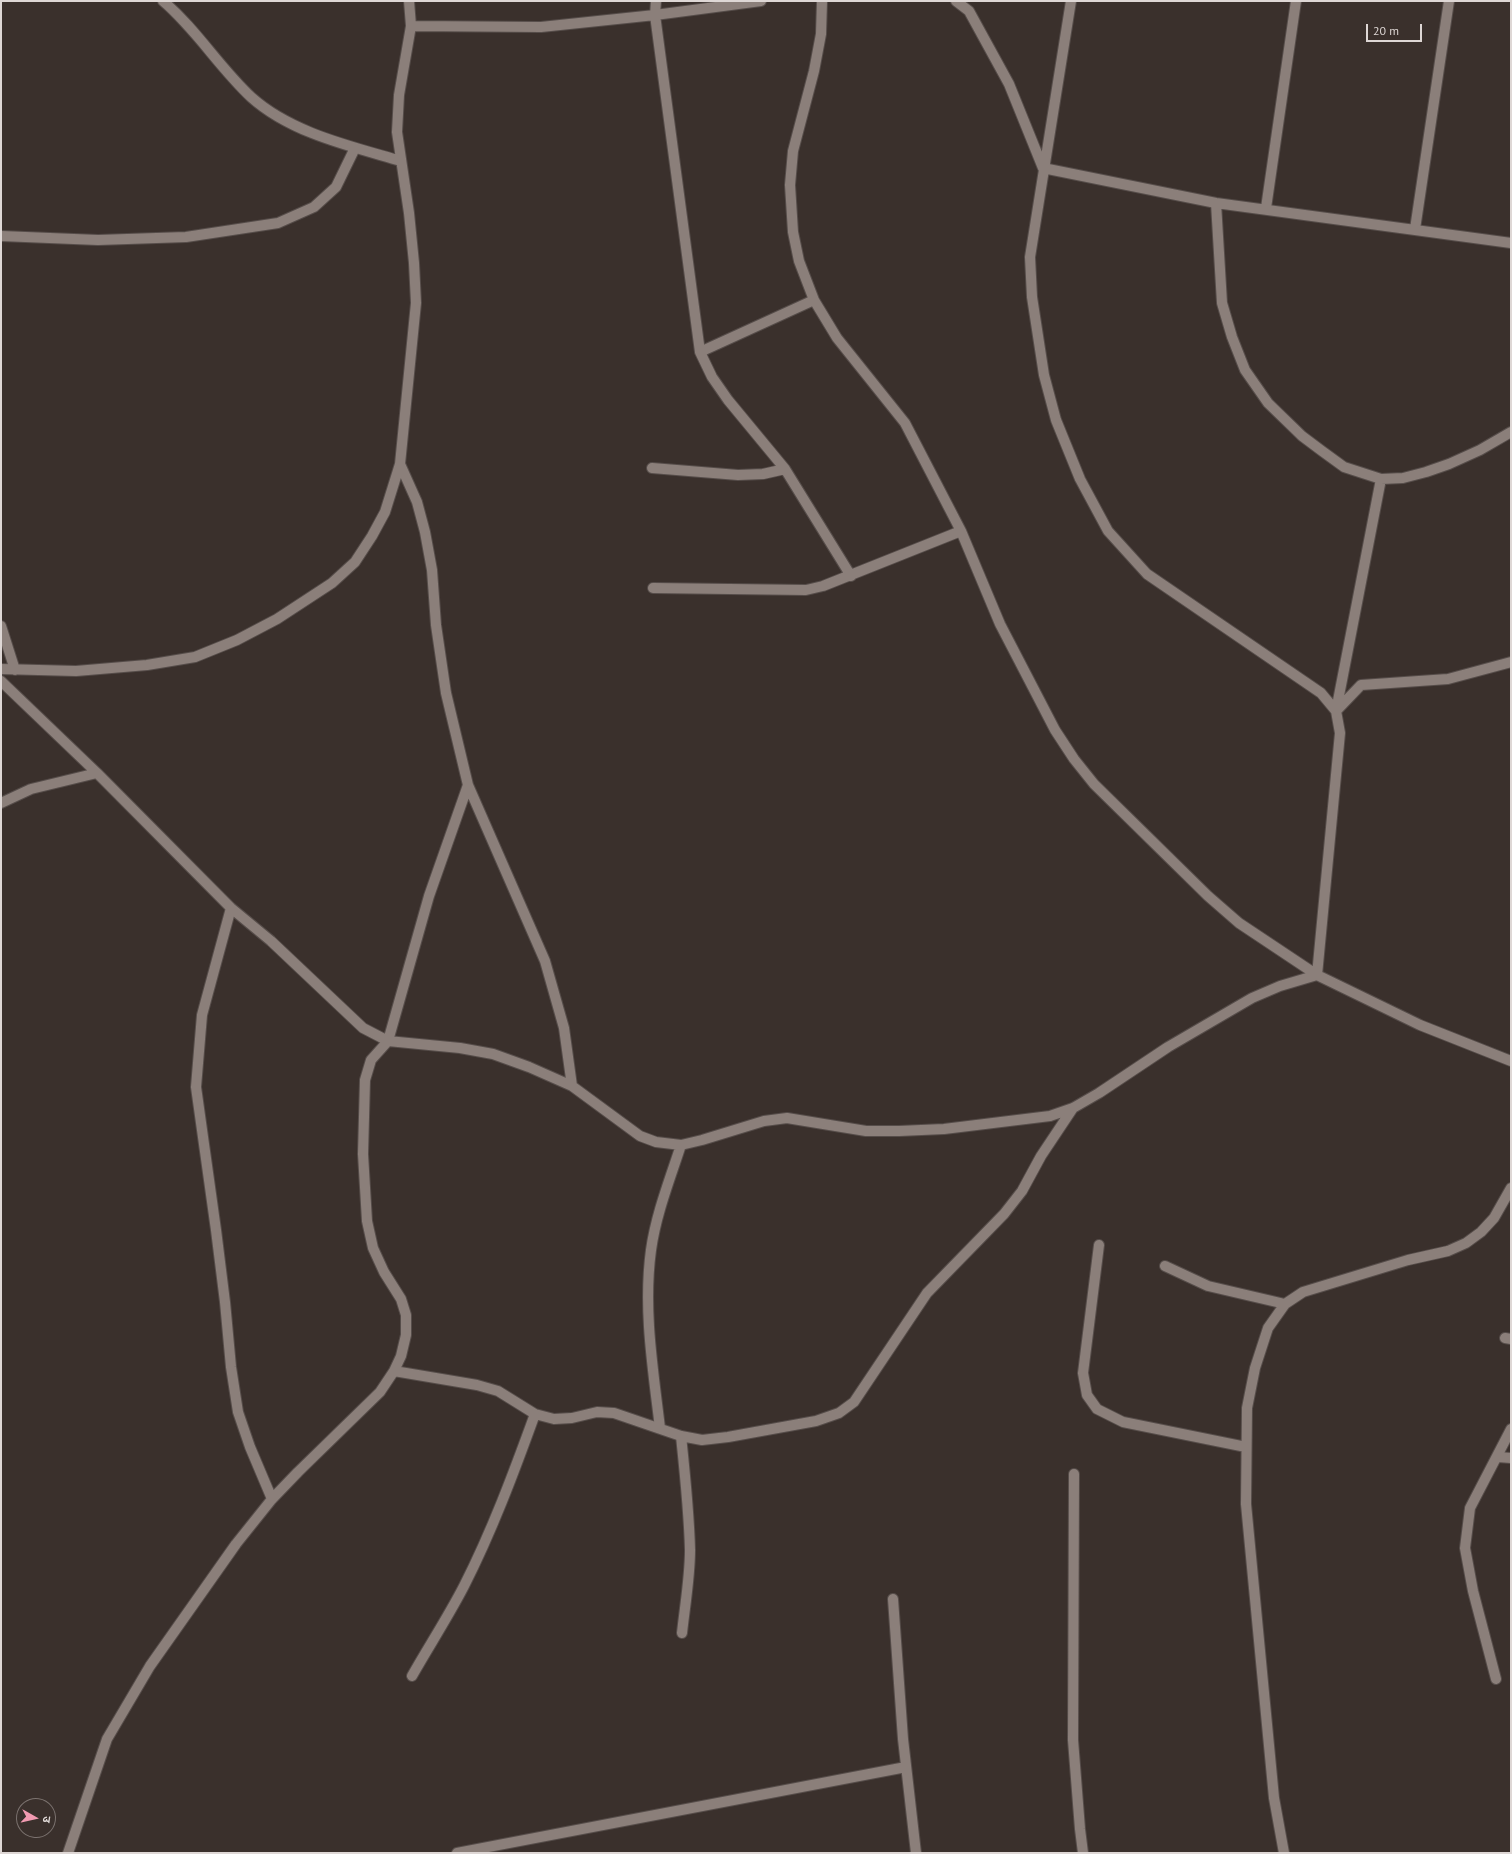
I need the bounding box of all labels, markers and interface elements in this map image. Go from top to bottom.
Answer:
scale bar [1368,16,1424,42]
text: 20 m [1373,23,1399,38]
north arrow [16,1798,56,1838]
text: उ [40,1815,54,1824]

